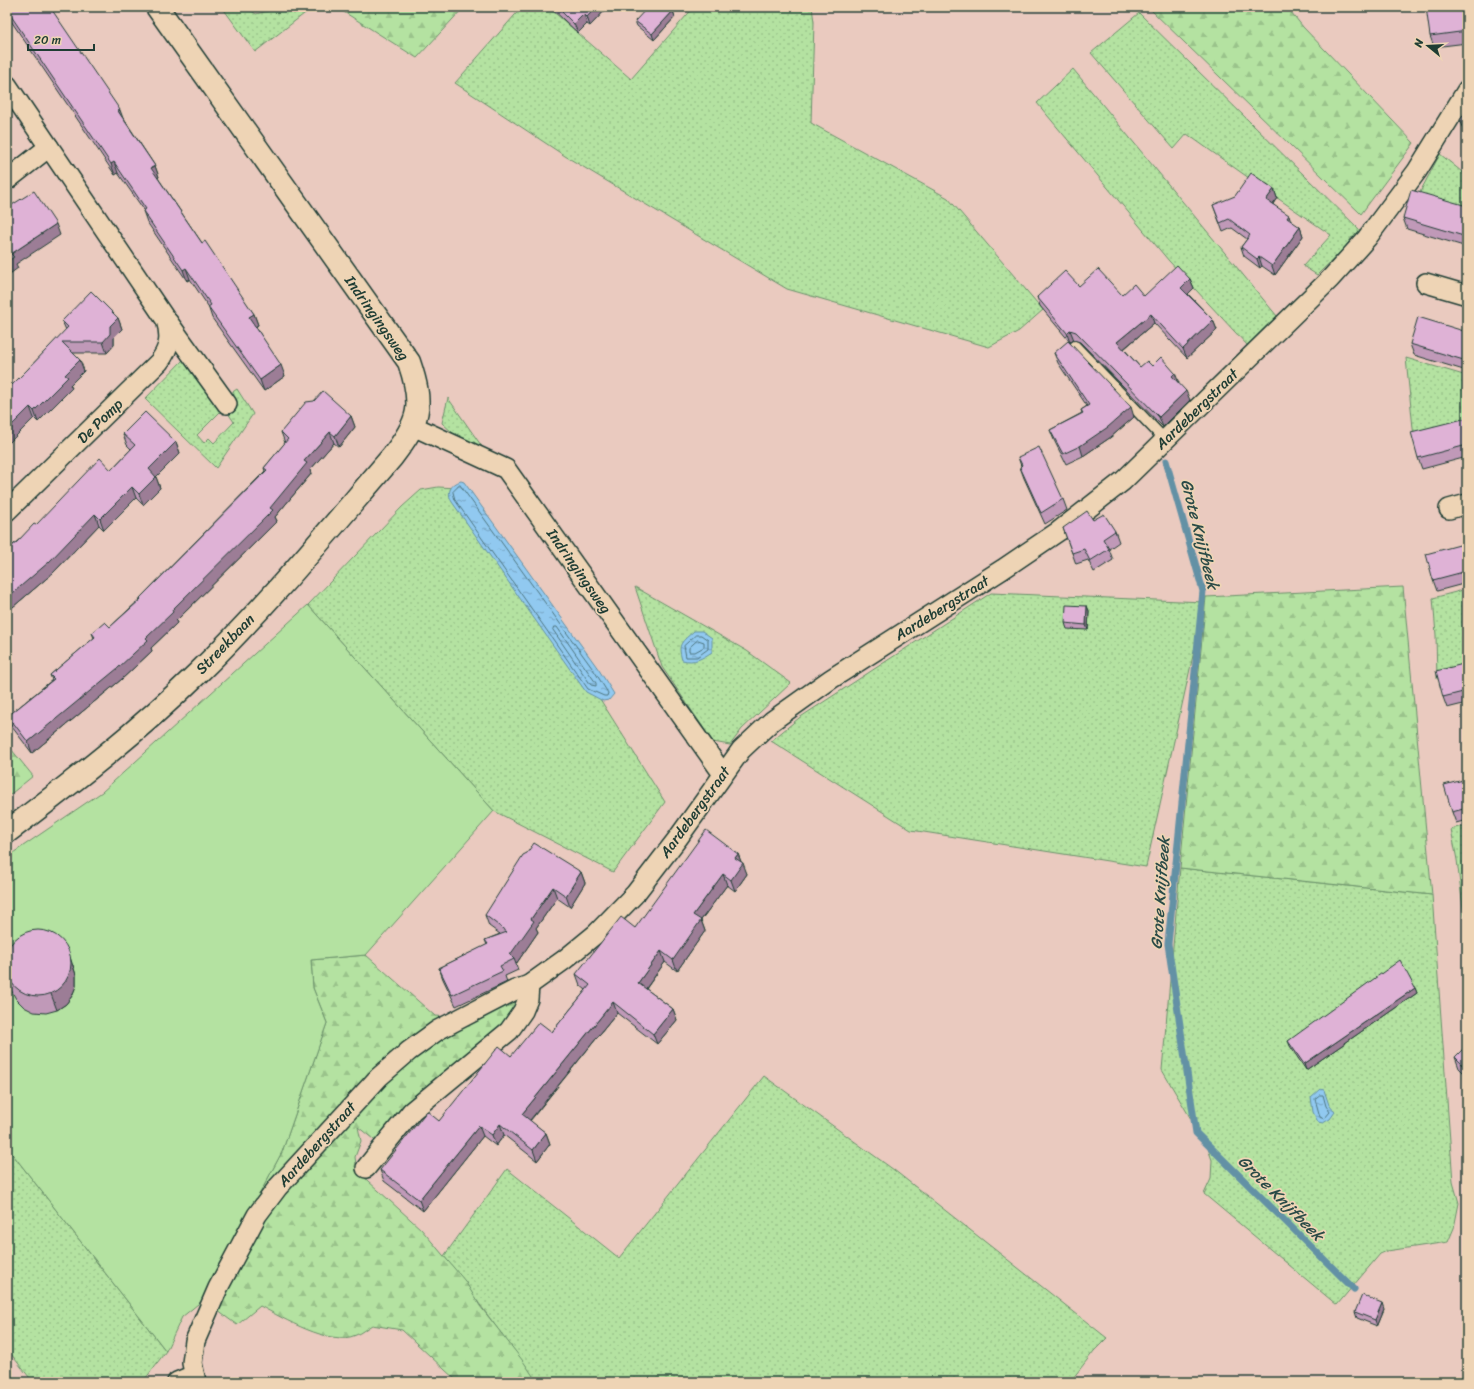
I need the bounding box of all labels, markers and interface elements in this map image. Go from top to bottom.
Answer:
scale bar [28,26,94,52]
north arrow [1408,26,1448,66]
text: 20 m [34,29,61,51]
text: N [1408,36,1429,51]
street label: Indringingsweg [337,269,417,367]
street label: Aardebergstraat [1148,361,1246,457]
street label: De Pomp [71,392,129,450]
water label: Grote Knijfbeek [1172,476,1228,595]
street label: Indringingsweg [539,522,619,620]
street label: Aardebergstraat [888,568,996,648]
street label: Streekbaan [189,607,261,681]
street label: Aardebergstraat [652,760,738,864]
water label: Grote Knijfbeek [1142,833,1179,950]
street label: Aardebergstraat [271,1094,363,1194]
water label: Grote Knijfbeek [1231,1148,1333,1250]

